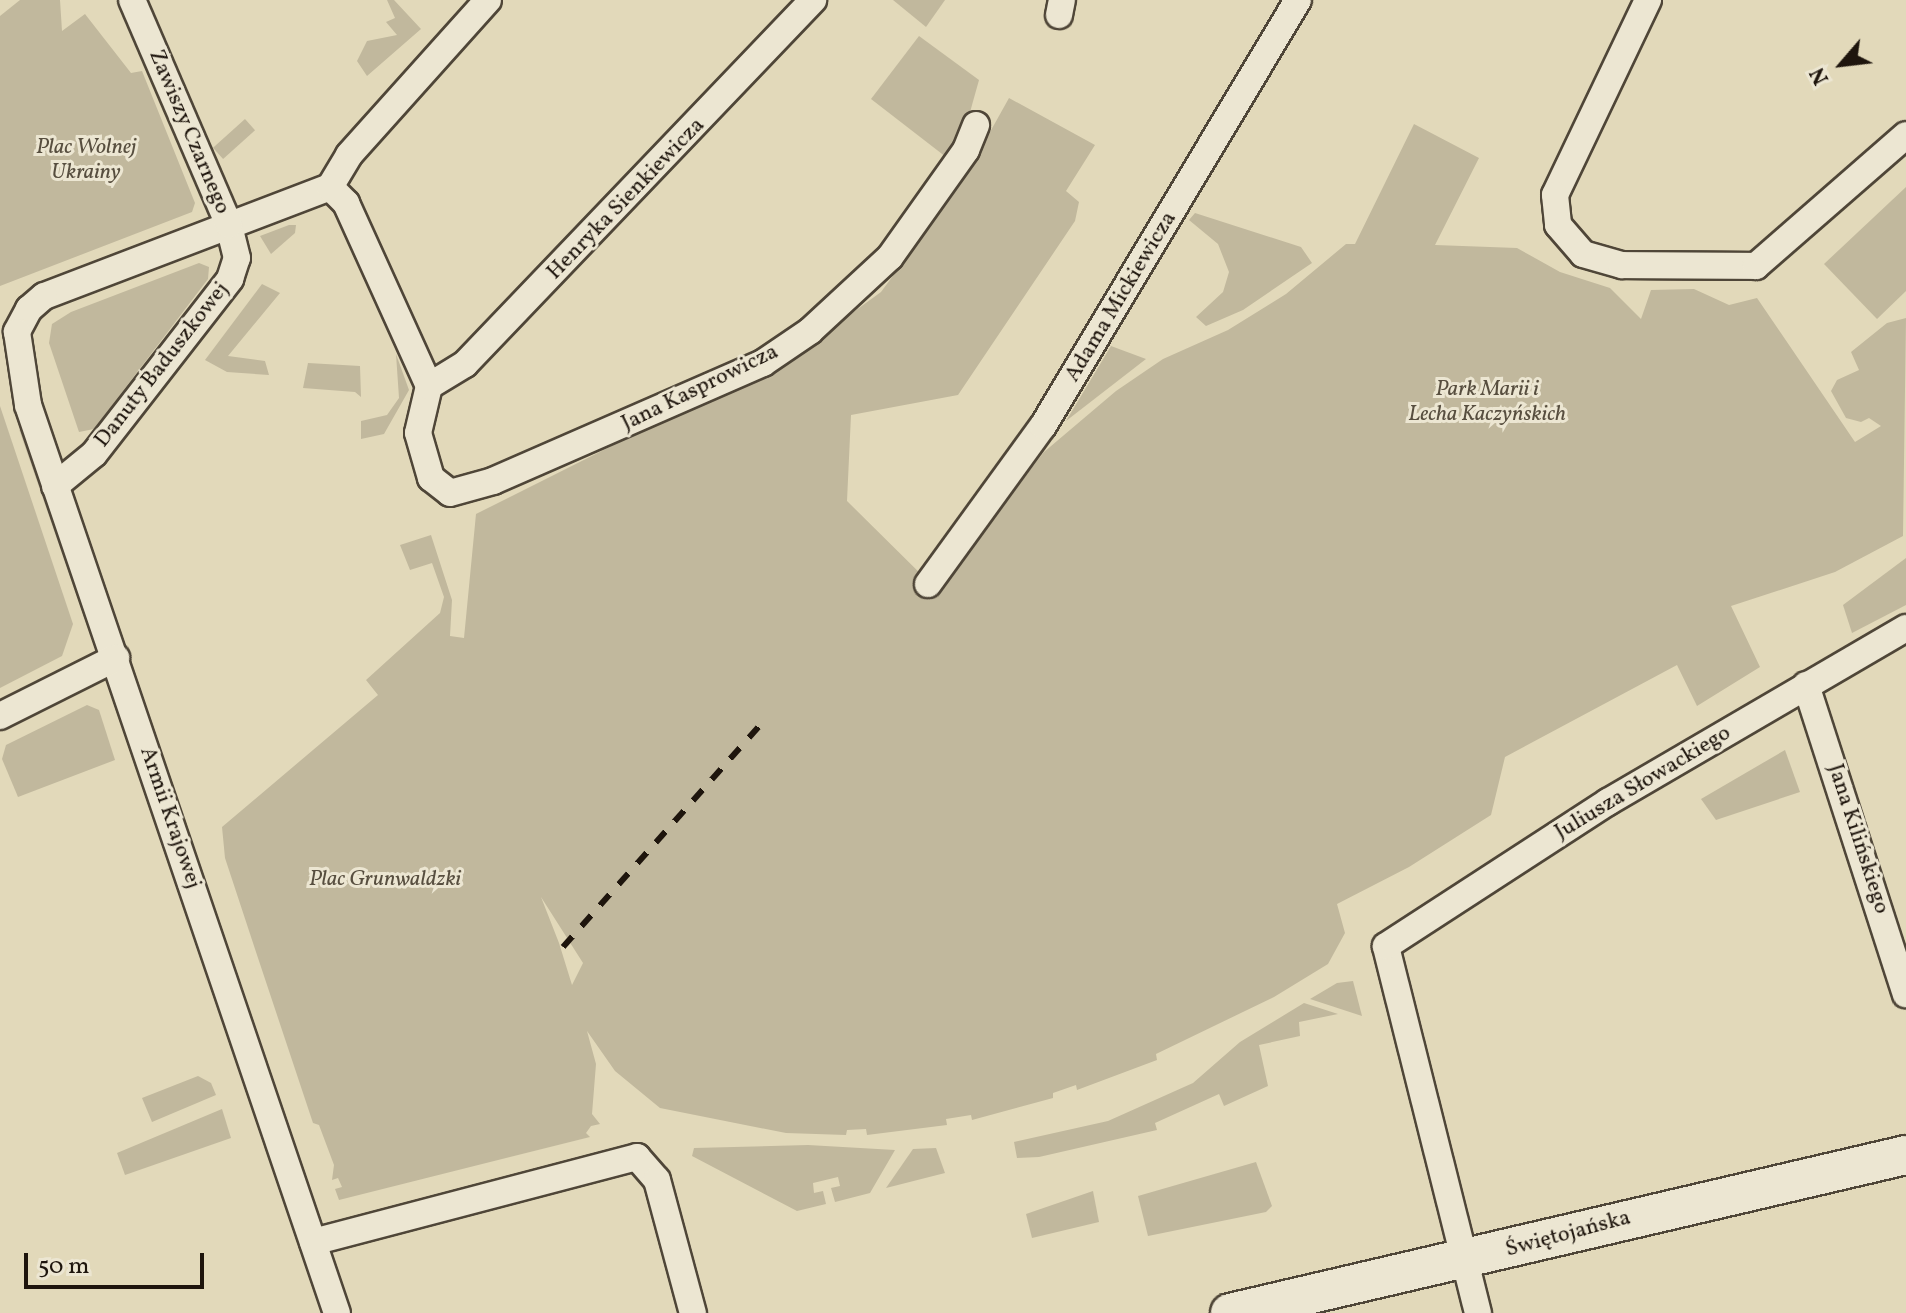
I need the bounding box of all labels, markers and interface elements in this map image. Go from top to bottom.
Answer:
north arrow [1802,24,1882,104]
street label: Zawiszy Czarnego [142,46,236,218]
text: N [1803,61,1838,90]
street label: Henryka Sienkiewicza [542,112,710,286]
park label: Plac Wolnej Ukrainy [36,134,136,186]
street label: Adama Mickiewicza [1060,207,1182,387]
street label: Danuty Baduszkowej [89,277,235,453]
street label: Jana Kasprowicza [617,339,783,437]
park label: Park Marii i Lecha Kaczyńskich [1408,376,1566,428]
street label: Juliusza Słowackiego [1550,720,1736,846]
street label: Armii Krajowej [133,744,207,892]
street label: Jana Kilińskiego [1821,761,1895,917]
park label: Plac Grunwaldzki [309,867,461,893]
street label: Świętojańska [1503,1205,1633,1263]
scale bar [28,1237,208,1287]
text: 50 m [38,1250,90,1284]

